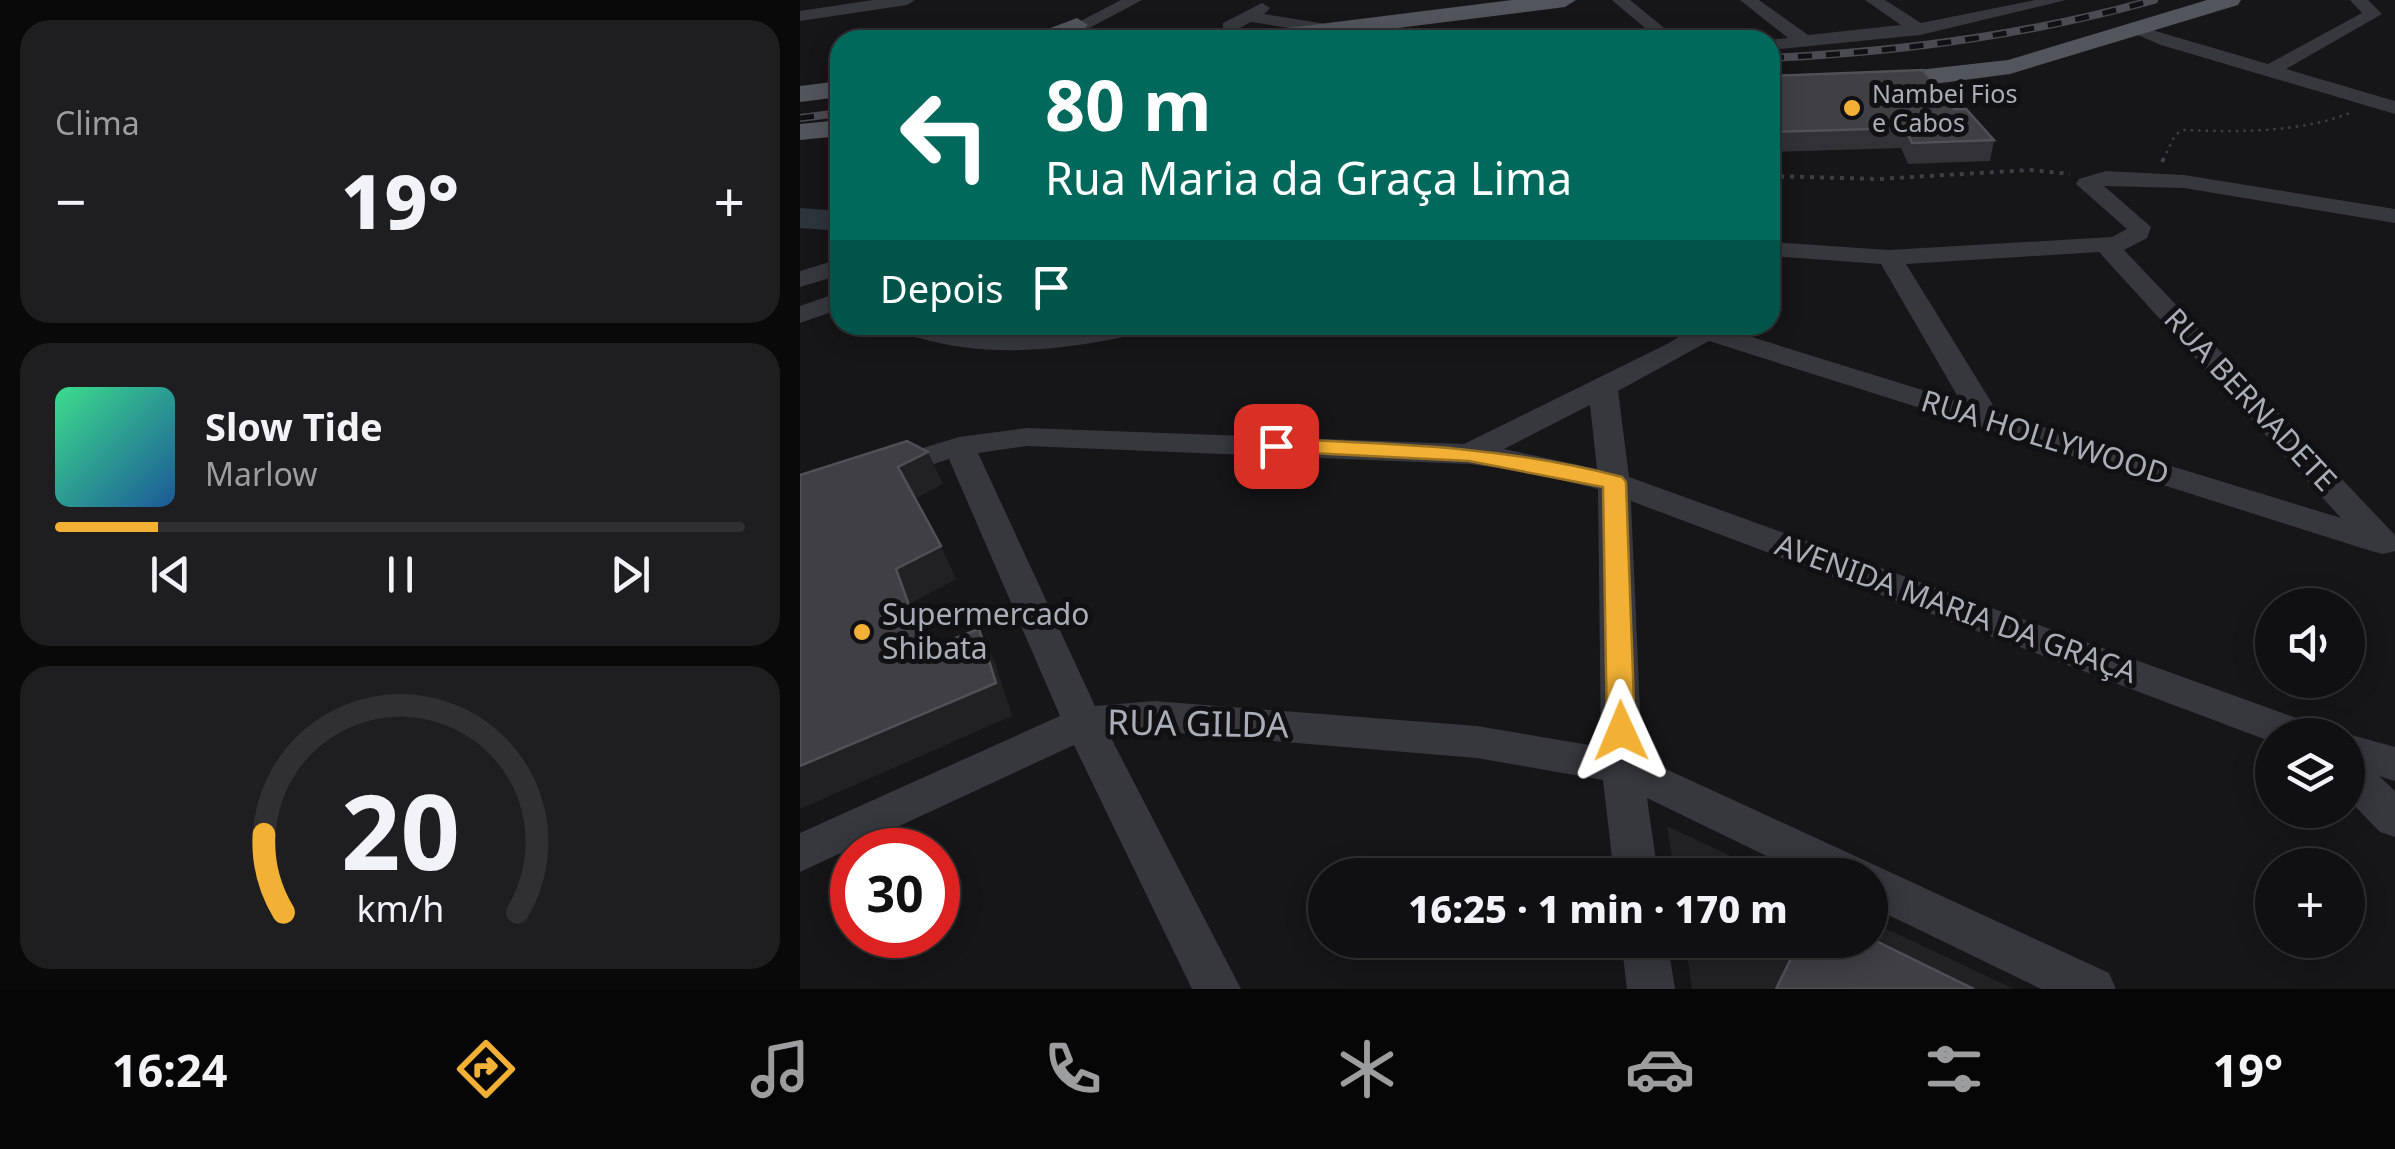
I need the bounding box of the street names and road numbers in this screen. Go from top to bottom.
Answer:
street label: RUA BERNADETE [2156,299,2347,499]
street label: RUA HOLLYWOOD [1917,379,2174,494]
street label: AVENIDA MARIA DA GRAÇA [1770,523,2144,692]
street label: RUA GILDA [1107,697,1290,748]

